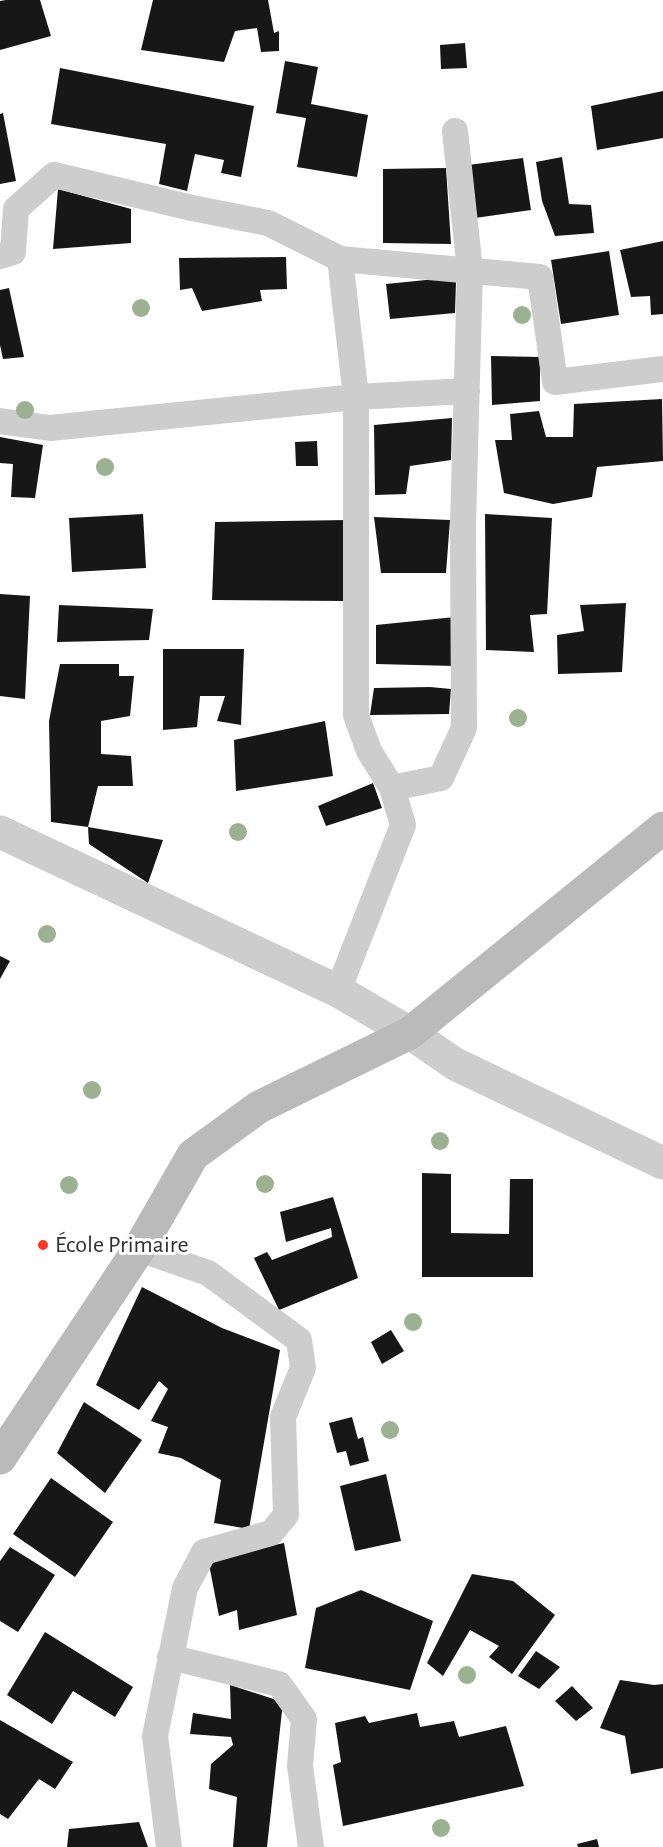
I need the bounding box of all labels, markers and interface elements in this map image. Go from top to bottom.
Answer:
place label: École Primaire [55,1231,189,1259]
marker: École Primaire [36,1238,50,1252]

